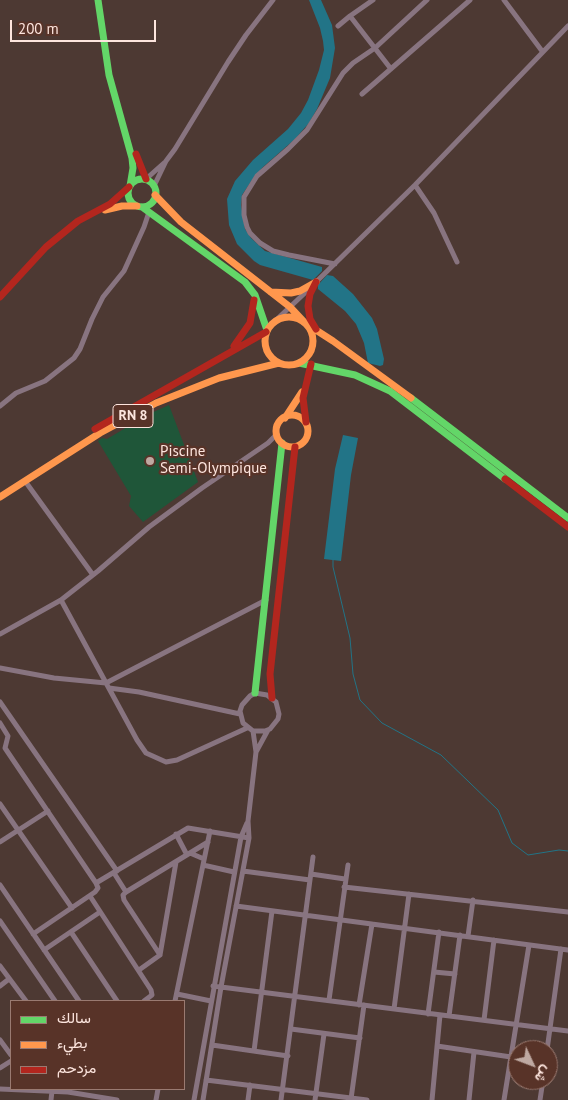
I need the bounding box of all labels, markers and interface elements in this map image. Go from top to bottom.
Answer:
scale bar [12,10,159,42]
text: 200 m [18,19,59,38]
road number: RN 8 [113,404,153,428]
place label: Piscine Semi-Olympique [160,443,267,478]
marker: Piscine Semi-Olympique [144,455,156,467]
legend [10,1000,185,1090]
text: سالك [57,1008,91,1027]
text: بطيء [57,1033,87,1052]
north arrow [508,1040,558,1090]
text: مزدحم [57,1058,96,1077]
text: ش [531,1062,556,1087]

